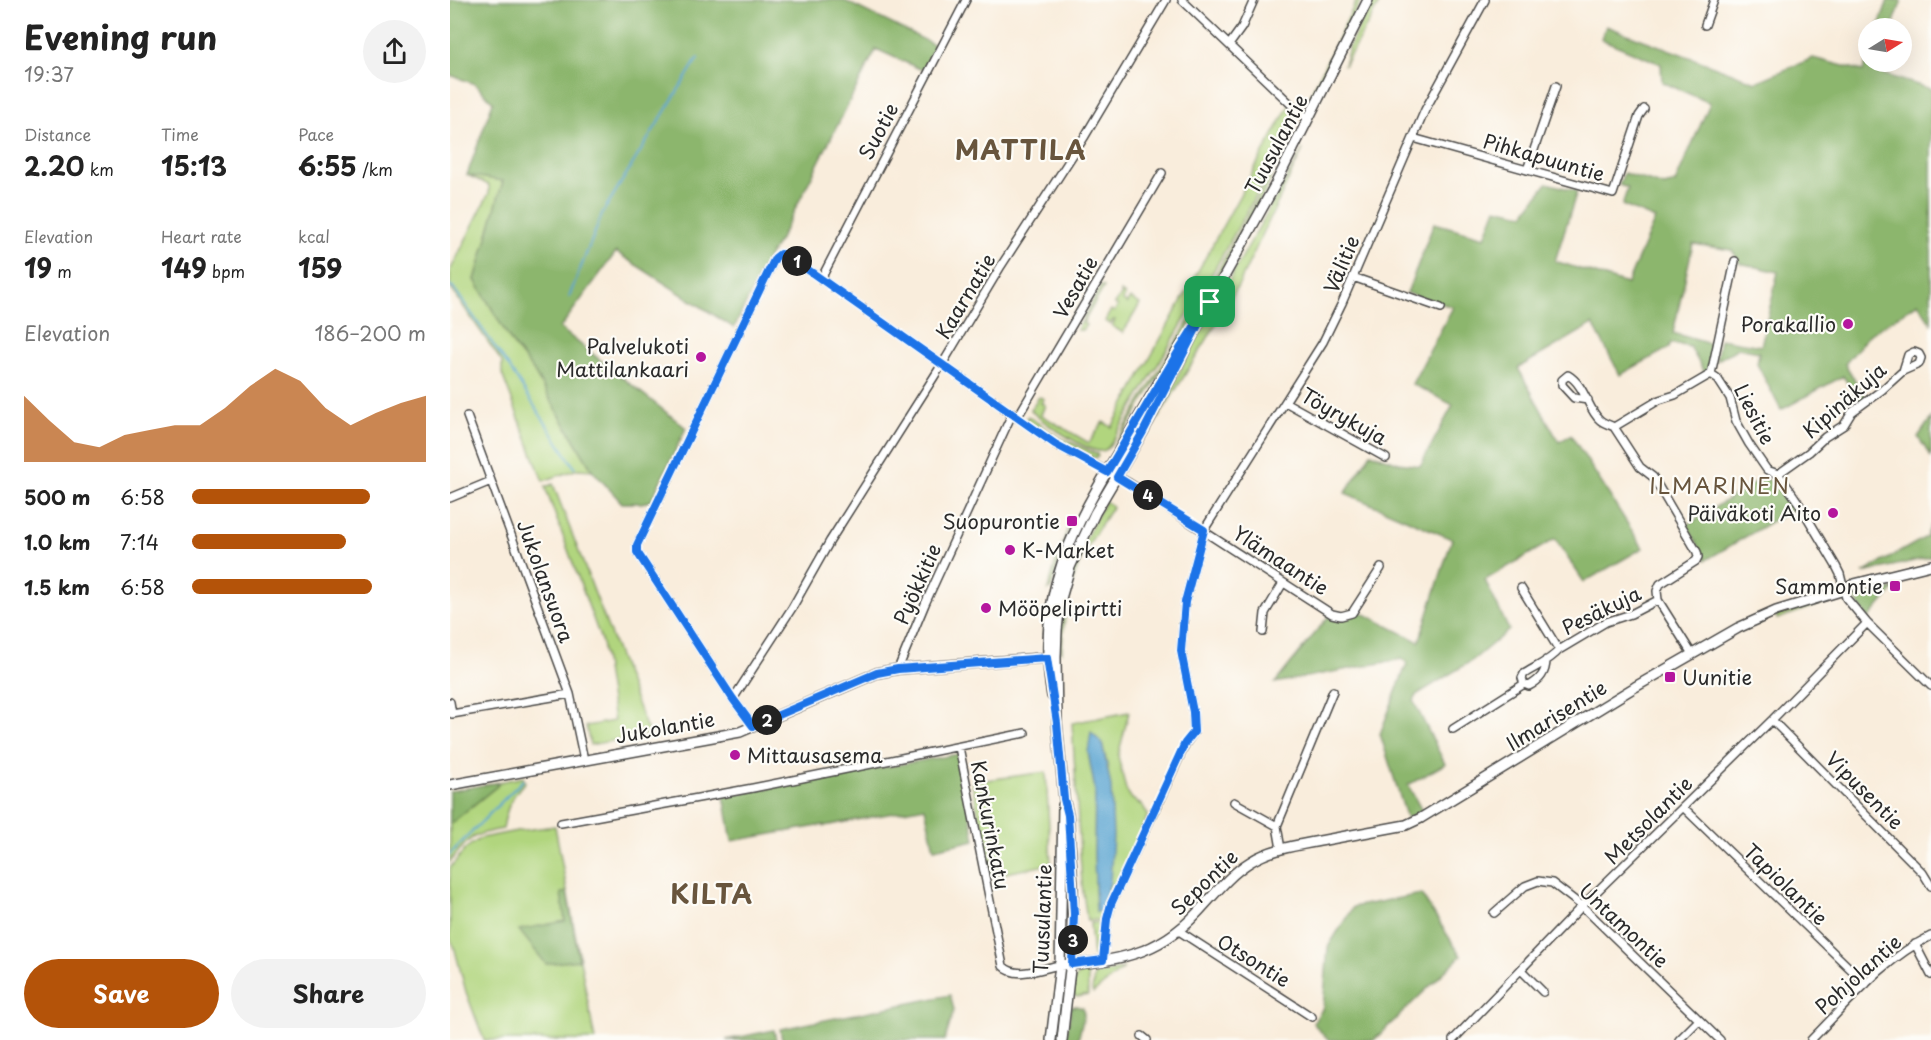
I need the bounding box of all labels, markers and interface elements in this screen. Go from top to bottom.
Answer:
text: Evening run [24,11,217,61]
north arrow [1858,18,1912,72]
map controls [1858,18,1912,72]
button: share [363,20,426,83]
text: 19:37 [24,59,74,89]
street label: Tuusulantie [1237,88,1315,200]
street label: Suotie [850,97,906,165]
text: Distance [24,122,91,146]
text: Time [161,122,199,146]
text: Pace [298,122,334,146]
street label: Pihkapuuntie [1480,125,1608,189]
district label: MATTILA [955,130,1087,169]
text: 2.20 [24,146,85,185]
text: 15:13 [161,146,227,185]
text: 6:55 [298,146,357,185]
text: km [85,157,114,181]
text: /km [357,157,393,181]
text: Elevation [24,224,93,248]
text: Heart rate [161,224,242,248]
text: kcal [298,224,330,248]
street label: Välitie [1315,231,1367,297]
pin: 1 [782,246,812,276]
street label: Kaarnatie [928,247,1002,345]
text: 19 [24,248,52,287]
text: 149 [161,248,207,287]
text: 159 [298,248,342,287]
text: 1 [793,249,801,273]
street label: Vesatie [1045,250,1105,324]
text: m [52,259,72,283]
text: bpm [207,259,245,283]
pin [1184,276,1235,327]
icon: arrive [1193,285,1226,318]
place label: Porakallio [1741,309,1836,339]
marker: Porakallio [1841,317,1855,331]
text: Elevation [24,318,110,348]
text: 186–200 m [314,318,426,348]
place label: Palvelukoti Mattilankaari [556,331,689,384]
marker: Palvelukoti Mattilankaari [694,350,708,364]
street label: Kipinäkuja [1796,355,1893,445]
street label: Liesitie [1727,378,1783,450]
street label: Töyrykuja [1295,380,1393,452]
district label: ILMARINEN [1649,468,1791,501]
pin: 4 [1133,480,1163,510]
text: 500 m [24,482,91,512]
text: 6:58 [120,482,165,512]
text: 4 [1143,483,1153,507]
place label: Päiväkoti Aito [1688,498,1821,528]
place label: Suopurontie [943,506,1060,536]
marker: Päiväkoti Aito [1826,506,1840,520]
marker: Suopurontie [1065,514,1079,528]
street label: Jukolansuora [510,515,582,647]
street label: Ylämaantie [1227,518,1335,602]
text: 1.0 km [24,527,91,557]
text: 7:14 [120,527,159,557]
place label: K-Market [1022,535,1114,565]
street label: Pyökkitie [886,538,948,630]
marker: K-Market [1003,543,1017,557]
place label: Sammontie [1775,571,1883,601]
text: 1.5 km [24,572,90,602]
text: 6:58 [120,572,165,602]
street label: Pesäkuja [1556,578,1646,642]
marker: Sammontie [1888,579,1902,593]
place label: Mööpelipirtti [998,593,1122,623]
marker: Mööpelipirtti [979,601,993,615]
place label: Uunitie [1682,662,1752,692]
marker: Uunitie [1663,670,1677,684]
street label: Ilmarisentie [1500,672,1612,758]
street label: Jukolantie [613,704,717,750]
pin: 2 [752,705,782,735]
text: 2 [761,708,773,732]
place label: Mittausasema [747,740,883,770]
street label: Vipusentie [1819,744,1911,836]
marker: Mittausasema [728,748,742,762]
street label: Kankurinkatu [964,758,1018,892]
street label: Metsolantie [1597,769,1699,871]
street label: Tapiolantie [1737,836,1835,932]
street label: Sepontie [1164,842,1244,922]
street label: Tuusulantie [1025,864,1059,974]
district label: KILTA [670,874,754,913]
street label: Untamontie [1572,875,1676,975]
pin: 3 [1058,925,1088,955]
street label: Otsontie [1212,926,1296,994]
street label: Pohjolantie [1808,927,1908,1021]
text: 3 [1068,928,1078,952]
button: Save [24,959,219,1028]
button: Share [231,959,426,1028]

